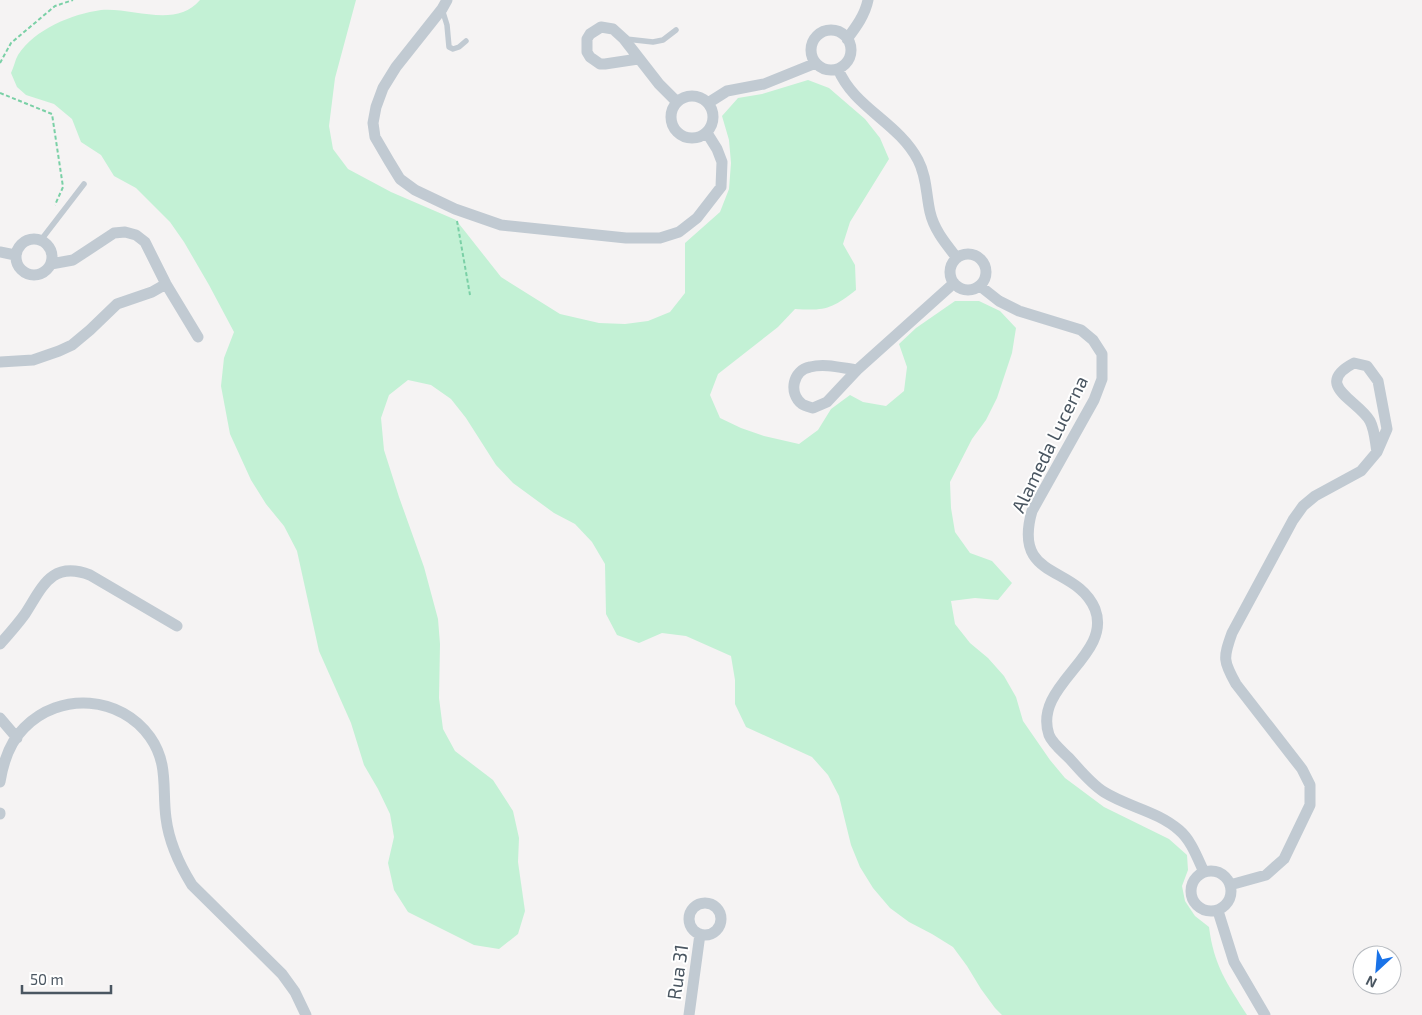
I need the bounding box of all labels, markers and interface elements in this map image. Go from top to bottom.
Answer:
street label: Alameda Lucerna [1006,372,1092,516]
street label: Rua 31 [662,943,692,1001]
north arrow [1352,945,1402,995]
scale bar [22,962,111,994]
text: 50 m [30,970,64,988]
text: N [1363,972,1379,992]

